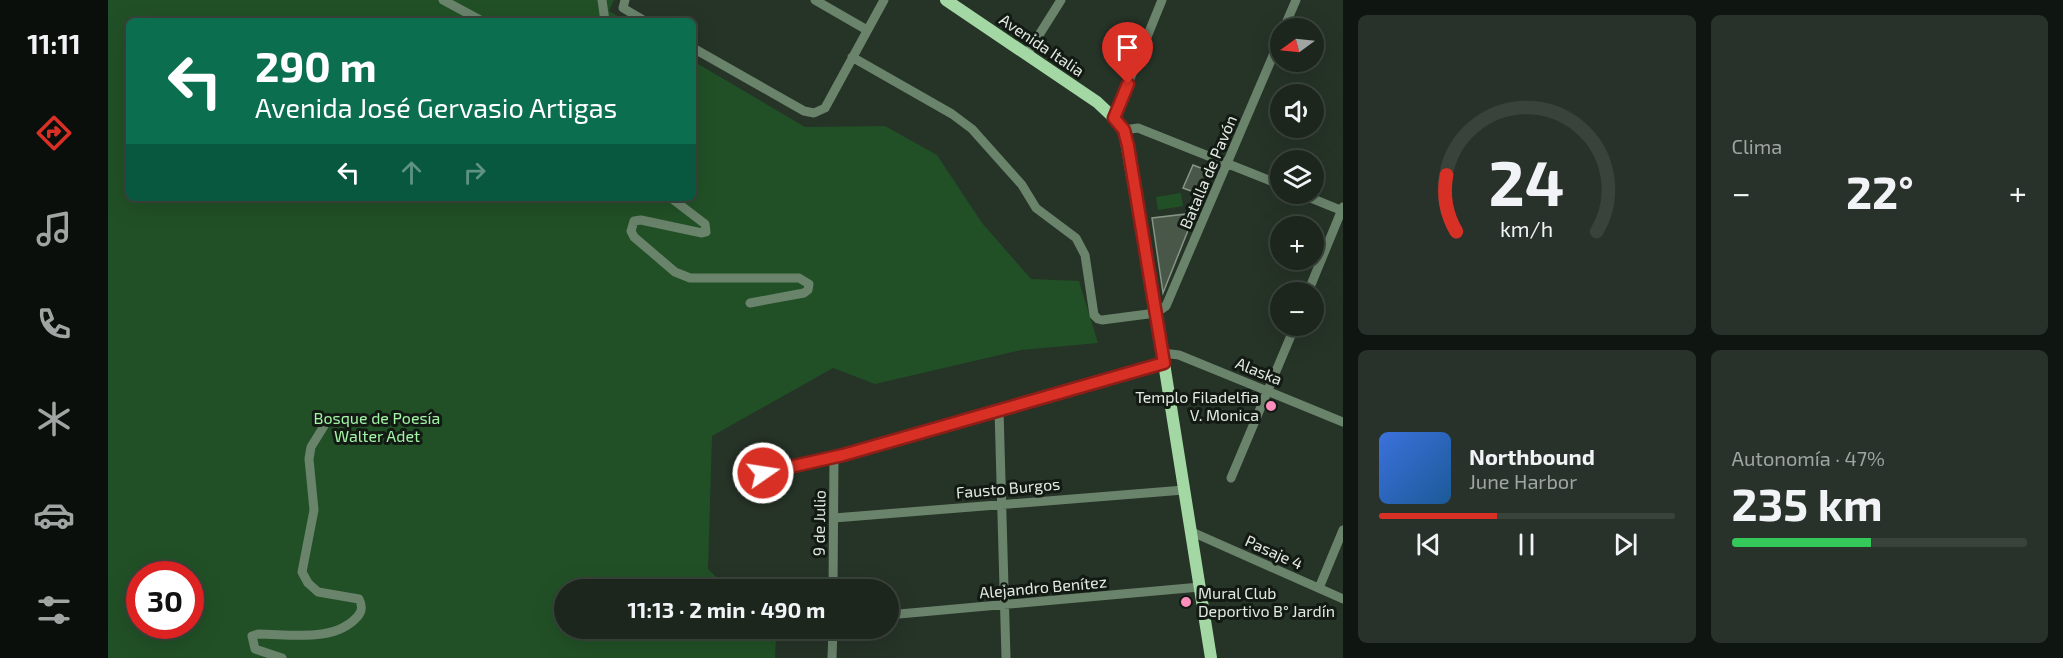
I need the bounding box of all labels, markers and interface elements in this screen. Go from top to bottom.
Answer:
street label: Avenida Italia [996,9,1088,80]
north arrow [1270,18,1324,72]
map controls [1270,18,1324,336]
pin [1102,22,1153,84]
text: 11:11 [27,27,81,59]
icon: arrive [1111,31,1144,64]
text: 290 m [255,40,377,90]
icon: left [156,42,234,120]
button: sound [1270,84,1324,138]
text: Avenida José Gervasio Artigas [255,91,617,123]
icon: directions [33,112,75,154]
street label: Batalla de Pavón [1175,112,1240,232]
text: Clima [1732,134,1782,158]
text: 24 [1489,144,1565,219]
button: layers [1270,150,1324,204]
icon: left [332,156,365,189]
icon: ahead [395,156,428,189]
icon: right [458,156,491,189]
text: 22° [1846,164,1914,218]
text: − [1732,172,1751,212]
text: + [2009,172,2027,212]
icon: music [33,208,75,250]
button: + [1270,216,1324,270]
text: km/h [1500,216,1553,241]
button: − [1270,282,1324,336]
icon: phone [33,303,75,345]
street label: Alaska [1233,353,1285,388]
place label: Templo Filadelfia V. Monica [1135,387,1259,424]
icon: climate [33,398,75,440]
marker: Templo Filadelfia V. Monica [1264,399,1278,413]
park label: Bosque de Poesía Walter Adet [314,408,440,445]
position arrow [731,441,795,505]
text: Northbound [1469,443,1595,469]
text: Autonomía · 47% [1732,446,1885,470]
text: June Harbor [1469,469,1577,493]
street label: Fausto Burgos [955,473,1061,502]
text: 235 km [1732,476,1883,530]
street label: 9 de Julio [808,490,829,556]
icon: car [33,494,75,536]
icon: previous [1412,528,1445,561]
icon: pause [1510,528,1543,561]
icon: next [1609,528,1642,561]
street label: Pasaje 4 [1242,530,1306,574]
speed limit sign: 30 [126,561,204,639]
street label: Alejandro Benítez [978,571,1108,603]
place label: Mural Club Deportivo B° Jardín [1198,583,1335,620]
icon: filters [33,589,75,631]
marker: Mural Club Deportivo B° Jardín [1179,595,1193,609]
text: 11:13 · 2 min · 490 m [628,596,825,622]

